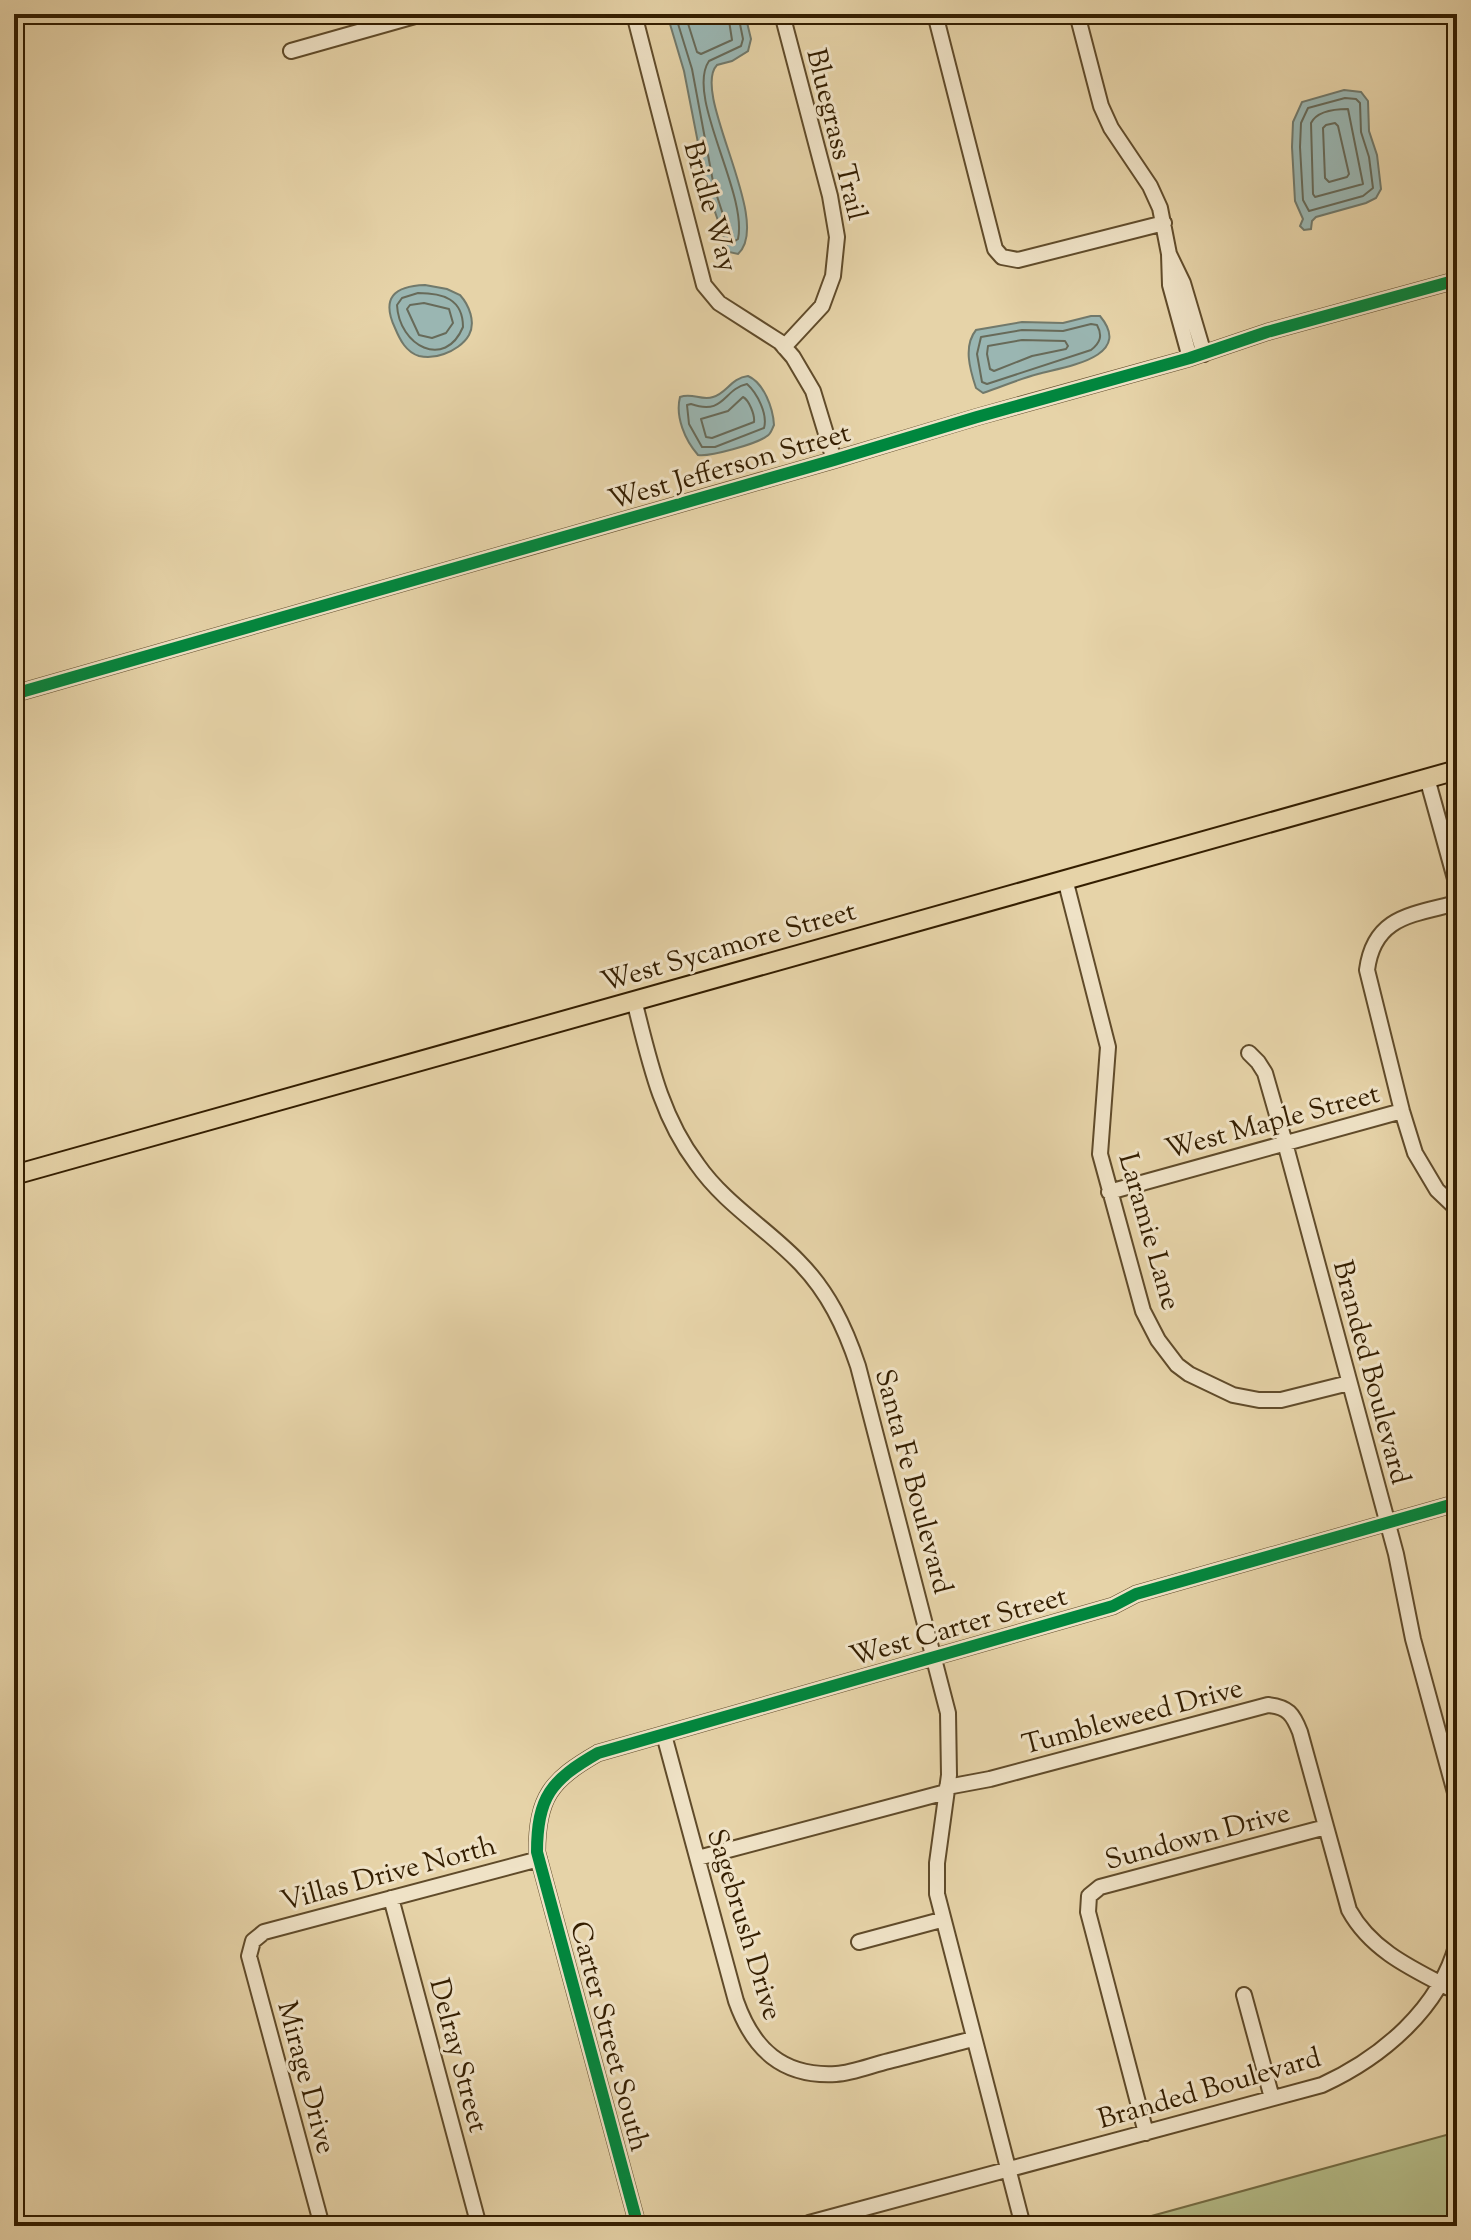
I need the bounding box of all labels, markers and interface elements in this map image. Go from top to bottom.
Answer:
street label: Bluegrass Trail [794,45,876,225]
street label: Bridle Way [671,137,747,277]
street label: West Jefferson Street [604,414,856,522]
street label: West Sycamore Street [597,892,861,1003]
street label: West Maple Street [1161,1075,1385,1171]
street label: Laramie Lane [1107,1148,1190,1315]
street label: Branded Boulevard [1321,1256,1419,1489]
street label: Santa Fe Boulevard [863,1365,961,1599]
street label: West Carter Street [845,1578,1073,1678]
street label: Tumbleweed Drive [1018,1669,1248,1767]
street label: Sundown Drive [1101,1794,1295,1882]
street label: Sagebrush Drive [695,1824,791,2026]
street label: Villas Drive North [277,1827,501,1923]
street label: Carter Street South [558,1917,658,2156]
street label: Delray Street [417,1974,497,2138]
street label: Mirage Drive [266,1997,345,2159]
street label: Branded Boulevard [1094,2039,1326,2141]

